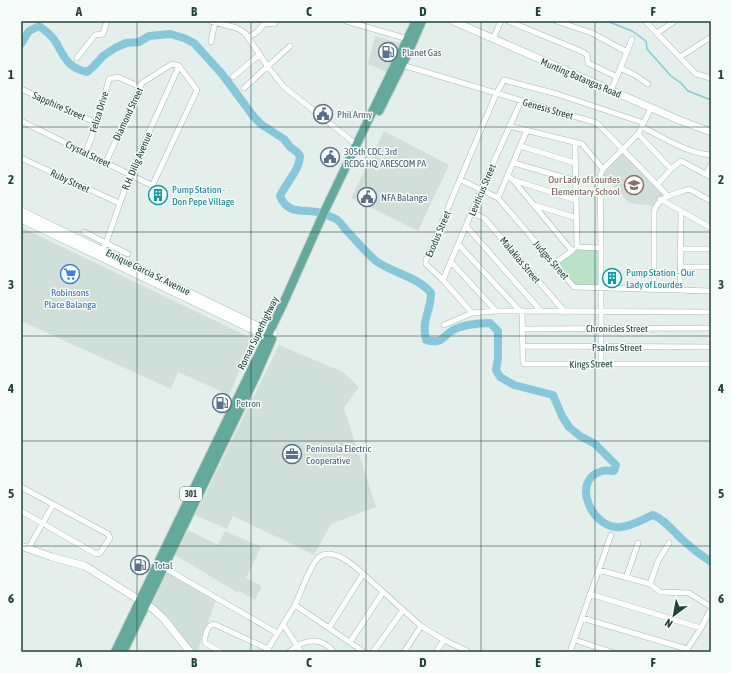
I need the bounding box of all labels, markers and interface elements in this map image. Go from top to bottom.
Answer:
text: A [75,4,83,19]
text: B [191,4,198,19]
text: C [306,4,312,19]
text: D [419,4,427,19]
text: E [535,4,541,19]
text: F [650,4,656,19]
fuel station icon: Planet Gas [377,41,399,63]
place label: Planet Gas [402,47,442,58]
street label: Munting Batangas Road [539,56,623,100]
text: 1 [8,67,14,82]
text: 1 [718,67,724,82]
street label: Diamond Street [111,86,145,142]
street label: Sapphire Street [31,90,87,123]
street label: Feliza Drive [88,90,111,134]
street label: Genesis Street [522,97,575,121]
public building icon: Phil Army [312,103,334,125]
place label: Phil Army [337,109,372,120]
street label: R.H. Dilig Avenue [120,130,154,192]
street label: Crystal Street [64,138,112,170]
public building icon: 305th CDC, 3rd RCDG HQ, ARESCOM PA [319,146,341,168]
place label: 305th CDC, 3rd RCDG HQ, ARESCOM PA [344,146,426,169]
street label: Leviticus Street [466,162,498,218]
street label: Ruby Street [49,167,91,195]
text: 2 [8,172,14,187]
text: 2 [718,172,724,187]
place label: Our Lady of Lourdes Elementary School [548,174,620,197]
school or university icon: Our Lady of Lourdes Elementary School [623,174,645,196]
building icon: Pump Station - Don Pepe Village [147,184,169,206]
place label: Pump Station - Don Pepe Village [172,184,235,207]
public building icon: NFA Balanga [356,186,378,208]
place label: NFA Balanga [381,192,428,203]
street label: Exodus Street [423,209,453,259]
street label: Malakias Street [498,235,542,285]
street label: Judges Street [531,238,571,282]
street label: Enrique Garcia Sr. Avenue [104,247,192,297]
supermarket icon: Robinsons Place Balanga [59,263,81,285]
building icon: Pump Station - Our Lady of Lourdes [601,267,623,289]
place label: Pump Station - Our Lady of Lourdes [626,267,695,290]
text: 3 [8,277,14,292]
text: 3 [718,277,724,292]
place label: Robinsons Place Balanga [44,287,96,310]
street label: Roman Superhighway [236,295,280,371]
street label: Chronicles Street [586,323,648,334]
street label: Psalms Street [592,342,642,353]
street label: Kings Street [569,358,613,370]
text: 4 [7,381,14,396]
text: 4 [717,381,724,396]
fuel station icon: Petron [211,392,233,414]
place label: Petron [236,398,261,409]
office icon: Peninsula Electric Cooperative [281,443,303,465]
place label: Peninsula Electric Cooperative [306,443,371,466]
text: 5 [8,486,14,501]
text: 5 [718,486,724,501]
road number: 301 [180,487,202,501]
fuel station icon: Total [129,554,151,576]
place label: Total [154,560,173,571]
text: 6 [8,591,14,606]
text: 6 [718,591,724,606]
north arrow [654,595,694,635]
text: N [663,617,675,630]
text: A [75,655,83,670]
text: B [191,655,198,670]
text: C [306,655,312,670]
text: D [419,655,427,670]
text: E [535,655,541,670]
text: F [650,655,656,670]

